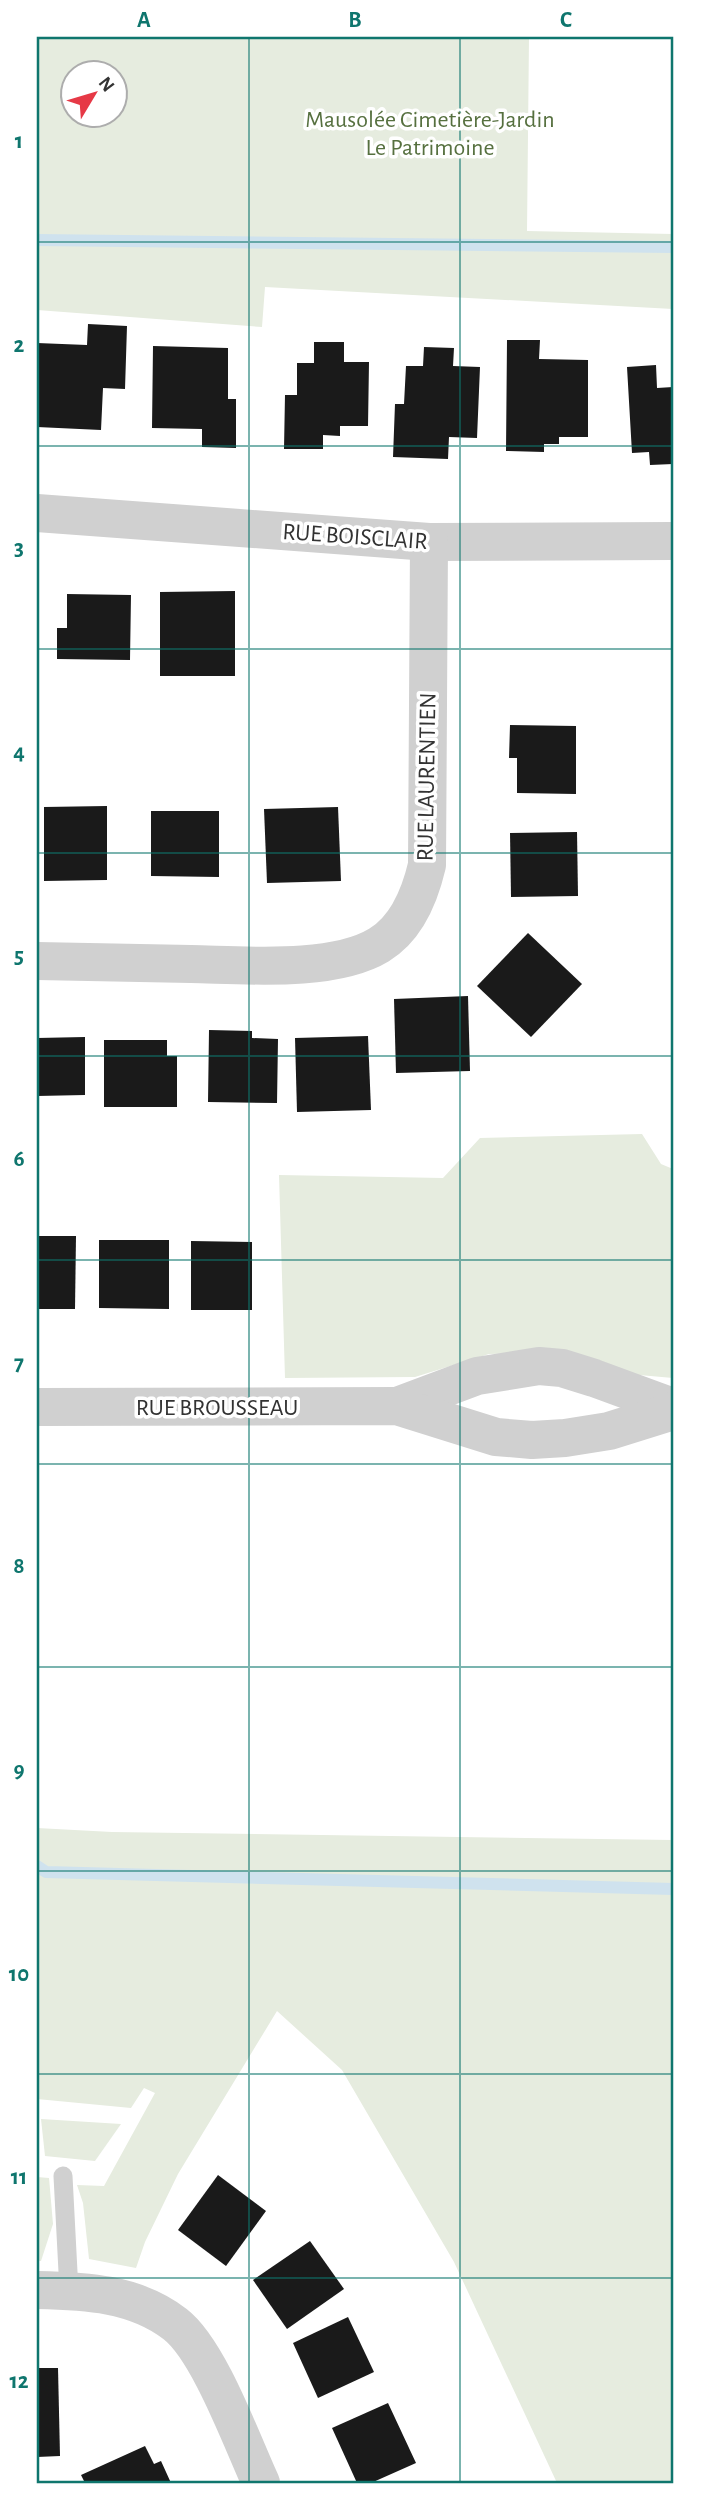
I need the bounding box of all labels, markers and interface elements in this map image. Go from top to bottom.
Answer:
text: A [137,9,151,32]
text: B [348,9,362,32]
text: C [560,9,572,32]
north arrow [60,60,130,130]
text: N [95,73,118,96]
park label: Mausolée Cimetière-Jardin Le Patrimoine [305,108,555,160]
text: 1 [15,130,23,153]
text: 2 [14,334,25,357]
street label: RUE BOISCLAIR [282,520,428,554]
text: 3 [14,537,24,560]
street label: RUE LAURENTIEN [414,692,440,862]
text: 4 [13,741,25,764]
text: 5 [14,945,24,968]
text: 6 [13,1148,25,1171]
text: 7 [14,1352,24,1375]
street label: RUE BROUSSEAU [136,1396,298,1420]
text: 8 [13,1555,25,1578]
text: 9 [13,1759,25,1782]
text: 10 [9,1963,29,1986]
text: 11 [11,2166,27,2189]
text: 12 [9,2370,29,2393]

